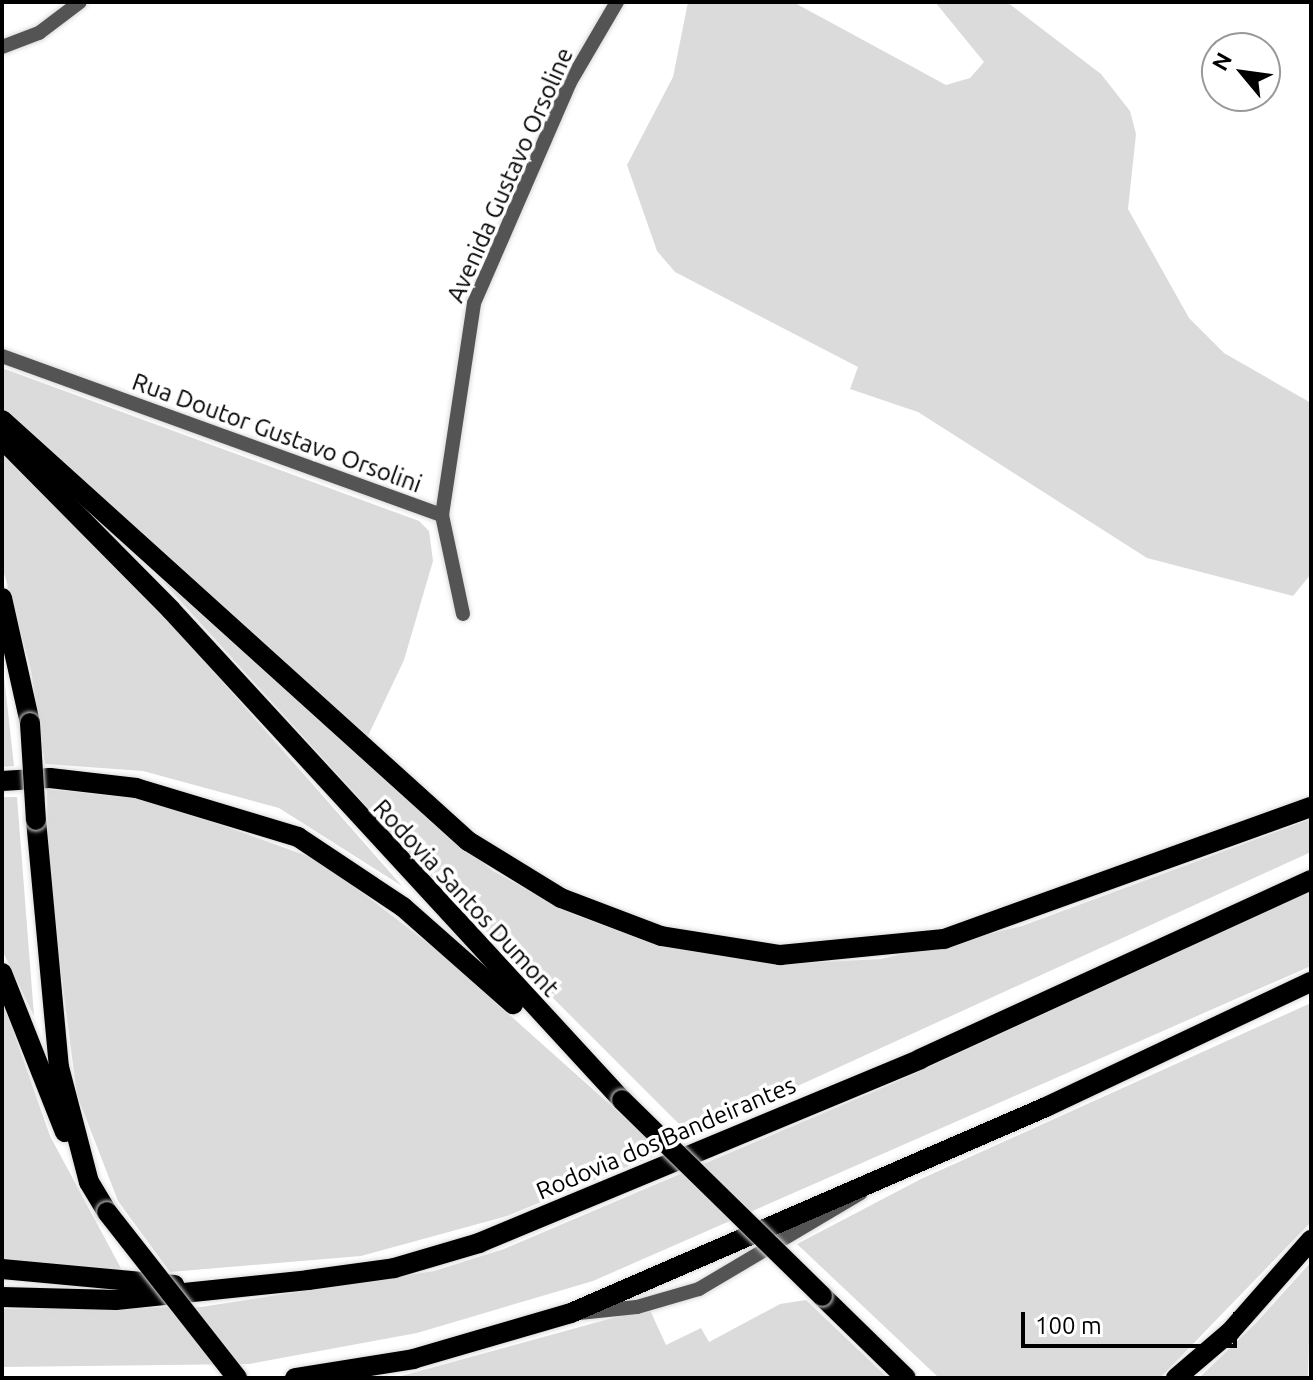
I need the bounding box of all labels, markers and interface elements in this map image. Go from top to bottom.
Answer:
north arrow [1201,32,1281,112]
street label: Avenida Gustavo Orsoline [441,43,579,307]
text: N [1206,48,1236,74]
street label: Rua Doutor Gustavo Orsolini [128,367,426,499]
street label: Rodovia Santos Dumont [367,794,565,1002]
street label: Rodovia dos Bandeirantes [532,1070,800,1206]
scale bar [1025,1296,1241,1346]
text: 100 m [1035,1312,1102,1339]

